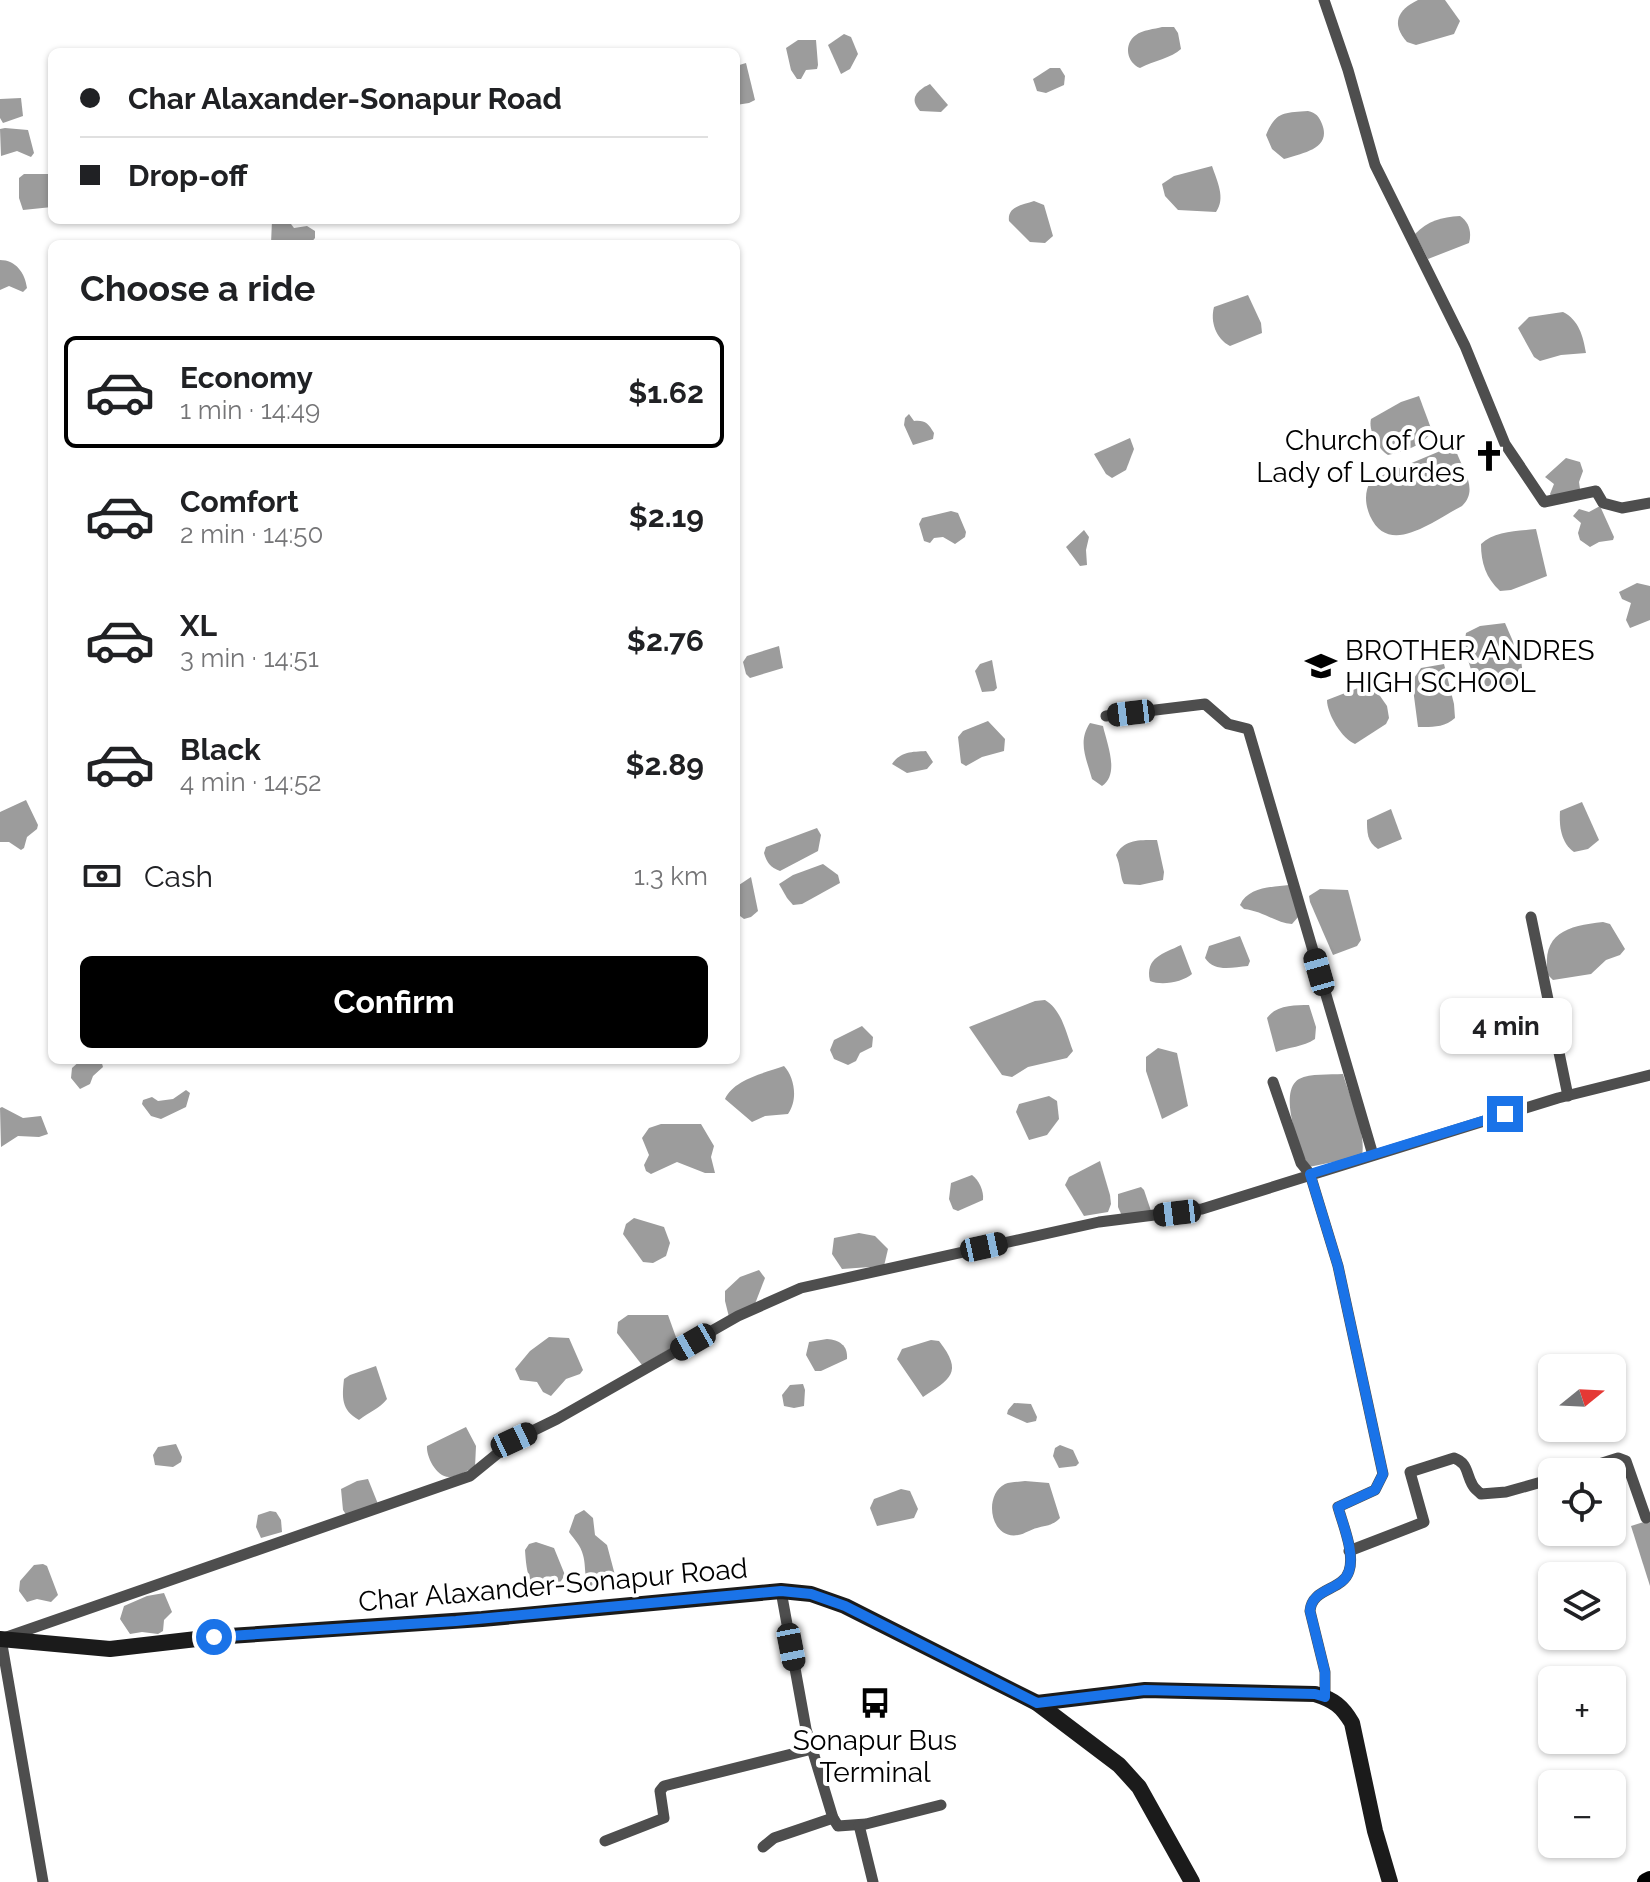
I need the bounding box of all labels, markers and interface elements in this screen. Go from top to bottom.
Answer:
text: Char Alaxander-Sonapur Road [128,81,562,116]
text: Drop-off [128,158,248,193]
text: Choose a ride [80,267,315,309]
icon: car [84,356,156,428]
text: Economy [180,360,313,395]
text: $1.62 [628,375,704,410]
text: 1 min · 14:49 [180,395,320,425]
place label: Church of Our Lady of Lourdes [1256,424,1465,489]
church icon: Church of Our Lady of Lourdes [1472,439,1506,473]
icon: car [84,480,156,552]
text: Comfort [180,484,299,519]
text: $2.19 [629,499,704,534]
text: 2 min · 14:50 [180,519,323,549]
icon: car [84,604,156,676]
text: XL [180,608,217,643]
text: $2.76 [627,623,704,658]
place label: BROTHER ANDRES HIGH SCHOOL [1345,634,1594,699]
text: 3 min · 14:51 [180,643,319,673]
school or university icon: BROTHER ANDRES HIGH SCHOOL [1304,649,1338,683]
car [1106,698,1156,728]
icon: car [84,728,156,800]
text: Black [180,732,261,767]
text: $2.89 [626,747,704,782]
text: 4 min · 14:52 [180,767,322,797]
icon: cash [80,854,124,898]
text: Cash [144,859,213,894]
text: 1.3 km [634,861,708,891]
car [1301,946,1337,998]
button: Confirm [80,956,708,1048]
callout: 4 min [1439,998,1571,1054]
text: 4 min [1472,1011,1540,1041]
route end [1487,1096,1523,1132]
car [1152,1198,1202,1228]
car [958,1230,1010,1264]
car [666,1320,720,1364]
north arrow [1538,1354,1626,1442]
map controls [1538,1354,1626,1858]
car [487,1419,541,1461]
button: locate [1538,1458,1626,1546]
street label: Char Alaxander-Sonapur Road [357,1552,749,1618]
button: layers [1538,1562,1626,1650]
route start [196,1619,232,1655]
car [775,1621,807,1673]
button: + [1538,1666,1626,1754]
bus stop icon: Sonapur Bus Terminal [858,1686,892,1720]
place label: Sonapur Bus Terminal [793,1724,957,1789]
button: − [1538,1770,1626,1858]

